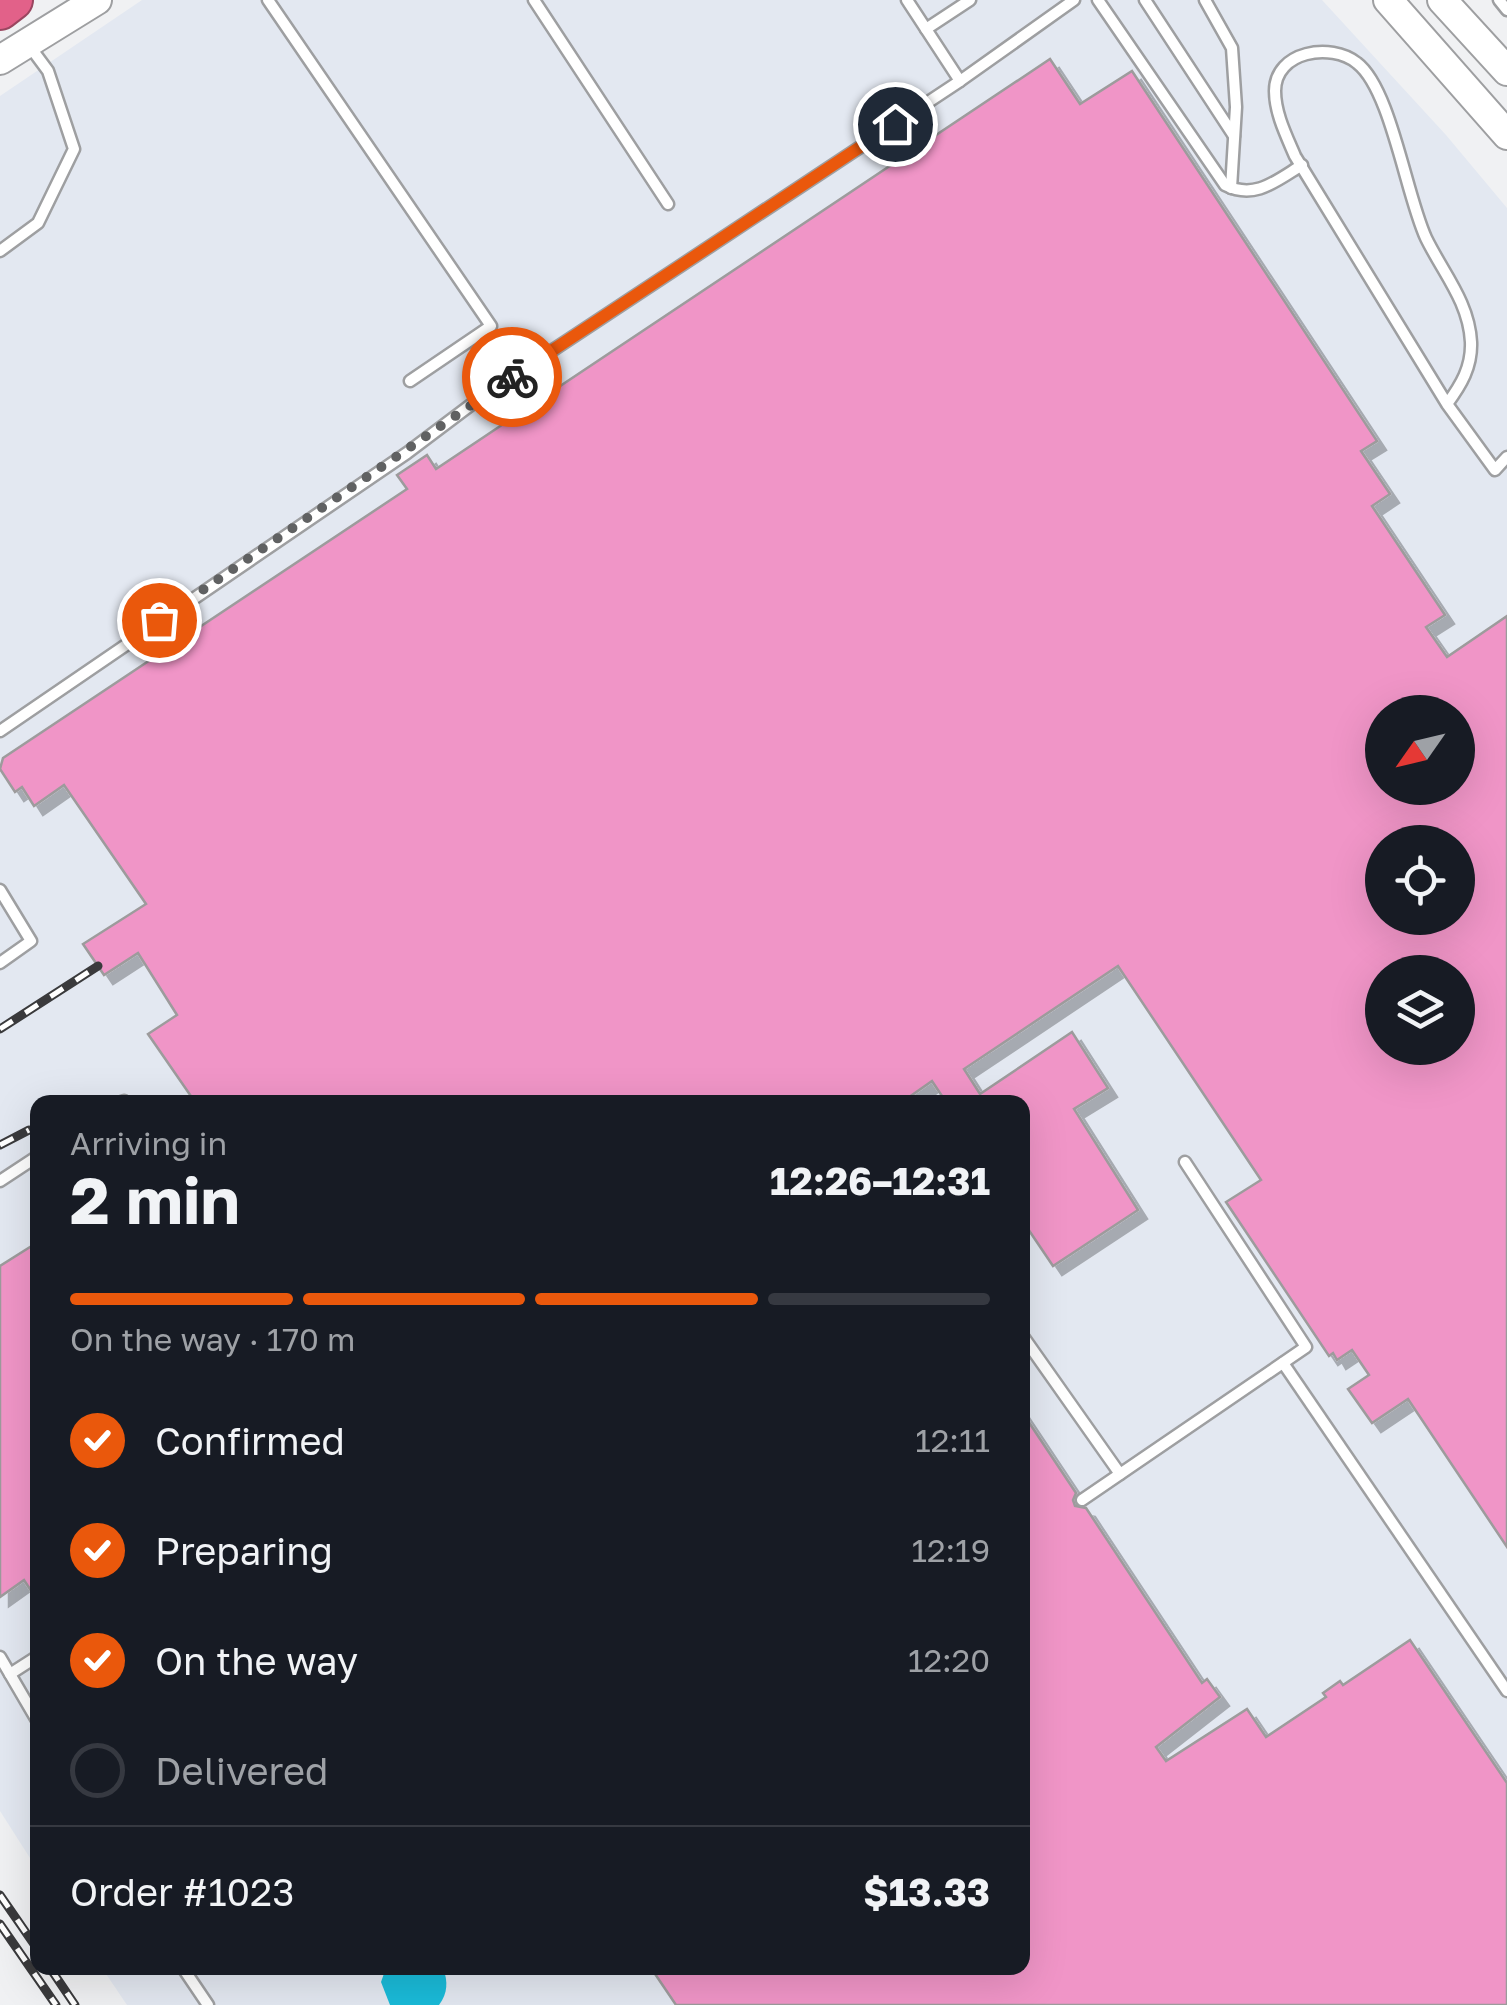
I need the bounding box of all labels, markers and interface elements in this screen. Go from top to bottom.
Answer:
pin [853,82,938,167]
icon: home [868,97,923,152]
courier [462,327,562,427]
icon: bike [485,350,540,405]
pin [117,578,202,663]
icon: bag [132,593,187,648]
north arrow [1365,695,1475,805]
map controls [1365,695,1475,1065]
button: locate [1365,825,1475,935]
button: layers [1365,955,1475,1065]
text: Arriving in [70,1124,227,1162]
text: 12:26–12:31 [770,1158,990,1203]
text: 2 min [70,1160,240,1238]
text: On the way · 170 m [70,1320,355,1358]
icon: check [70,1413,125,1468]
text: Confirmed [155,1418,345,1463]
text: 12:11 [915,1421,990,1459]
icon: check [70,1523,125,1578]
text: Preparing [155,1528,333,1573]
text: 12:19 [911,1531,990,1569]
icon: check [70,1633,125,1688]
text: On the way [155,1638,358,1683]
text: 12:20 [908,1641,990,1679]
text: Delivered [155,1748,328,1793]
text: Order #1023 [70,1869,294,1914]
text: $13.33 [863,1869,990,1914]

